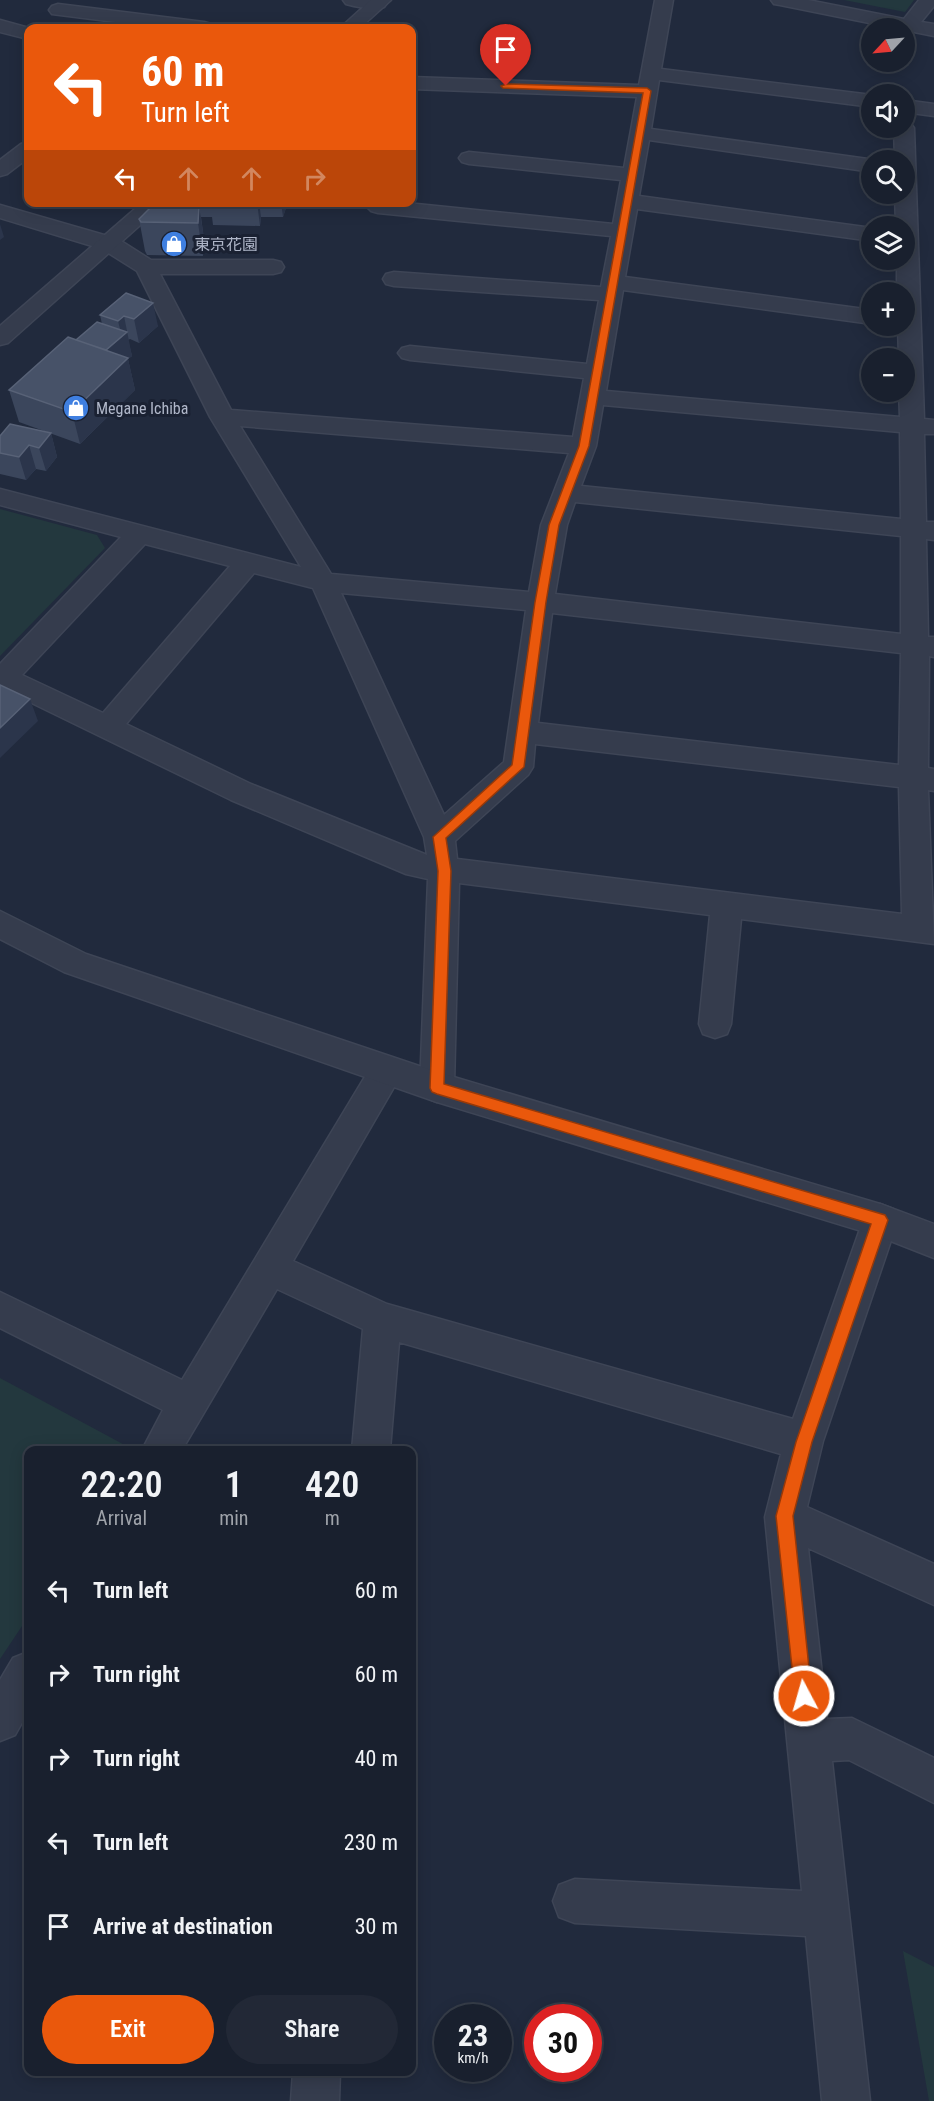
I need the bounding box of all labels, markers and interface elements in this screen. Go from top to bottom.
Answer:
north arrow [861,18,915,72]
map controls [861,18,915,402]
pin [480,24,531,86]
icon: arrive [489,33,522,66]
text: 60 m [141,47,224,96]
icon: left [42,48,120,126]
button: sound [861,84,915,138]
text: Turn left [141,97,230,129]
button: search [861,150,915,204]
icon: left [109,162,142,195]
icon: ahead [172,162,205,195]
icon: ahead [235,162,268,195]
icon: right [298,162,331,195]
button: layers [861,216,915,270]
shop icon: 東京花園 [159,229,189,259]
place label: 東京花園 [194,235,258,254]
button: + [861,282,915,336]
button: − [861,348,915,402]
shop icon: Megane Ichiba [61,393,91,423]
place label: Megane Ichiba [96,399,188,418]
text: 22:20 [81,1464,163,1506]
text: 1 [225,1464,243,1506]
text: 420 [305,1464,359,1506]
text: Arrival [96,1506,147,1530]
text: min [219,1506,248,1530]
text: m [325,1506,340,1530]
icon: left [42,1574,75,1607]
text: Turn left [93,1578,168,1603]
text: 60 m [355,1578,398,1603]
icon: right [42,1658,75,1691]
text: Turn right [93,1662,180,1687]
text: 60 m [355,1662,398,1687]
position arrow [772,1664,836,1728]
icon: right [42,1742,75,1775]
text: Turn right [93,1746,180,1771]
text: 40 m [355,1746,398,1771]
icon: left [42,1826,75,1859]
text: Turn left [93,1830,168,1855]
text: 230 m [344,1830,398,1855]
icon: arrive [42,1910,75,1943]
text: Arrive at destination [93,1914,273,1939]
text: 30 m [355,1914,398,1939]
button: Exit [42,1995,214,2064]
button: Share [226,1995,398,2064]
speed limit sign: 30 [524,2004,602,2082]
text: 23 [458,2018,488,2053]
text: km/h [458,2049,488,2067]

